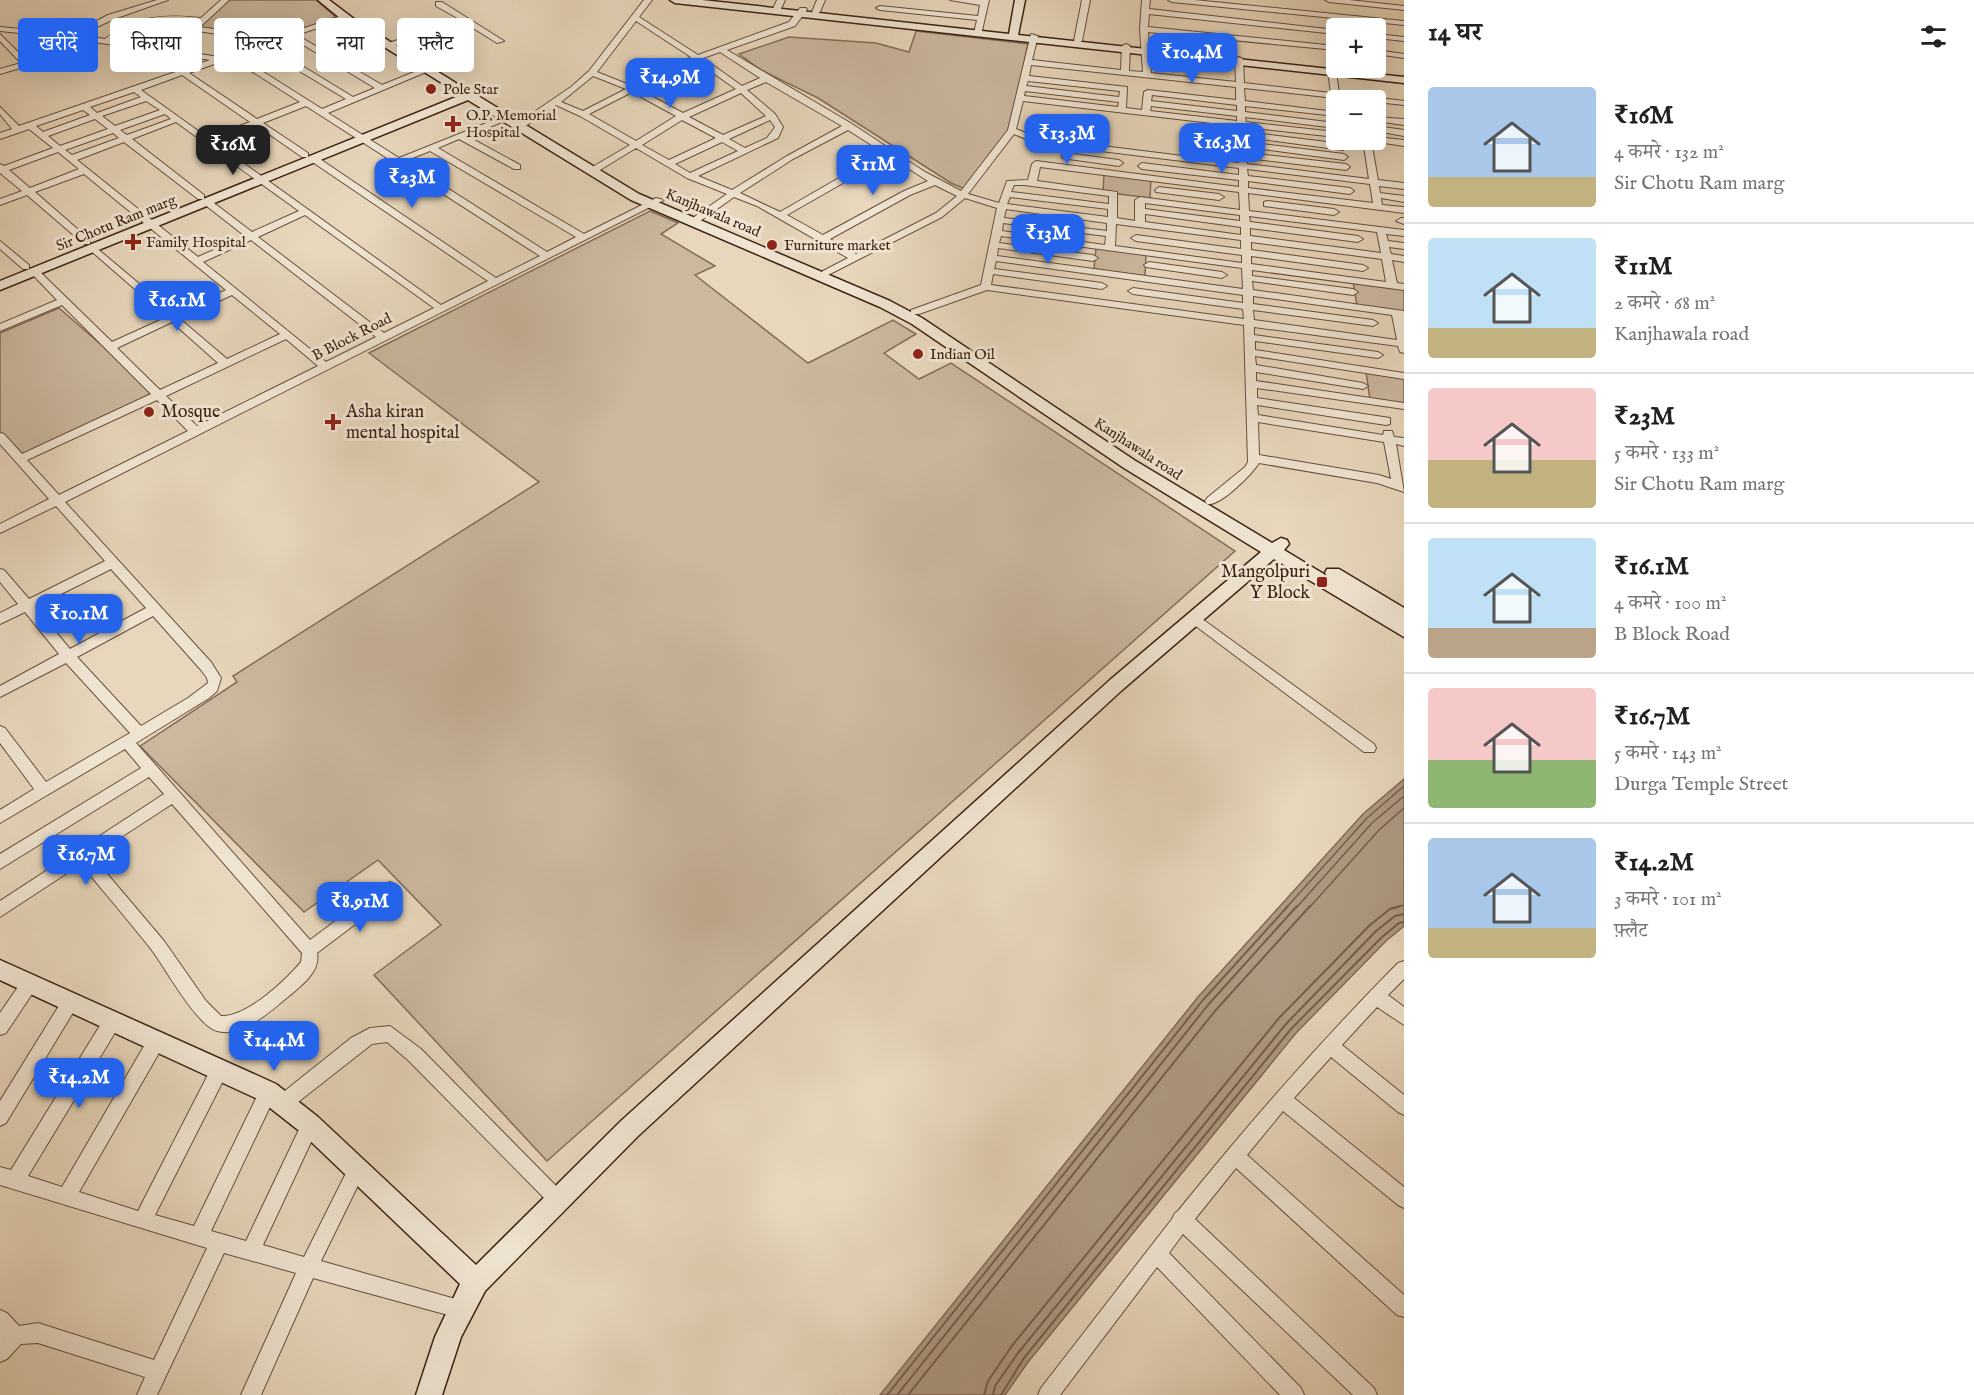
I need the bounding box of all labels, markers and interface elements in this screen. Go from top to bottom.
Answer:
text: 14 घर [1428,16,1482,49]
chip: खरीदें [18,18,98,72]
chip: किराया [110,18,202,72]
chip: फ़िल्टर [214,18,304,72]
chip: नया [316,18,385,72]
chip: फ़्लैट [397,18,474,72]
map controls [1326,18,1386,150]
button: + [1326,18,1386,78]
icon: filters [1917,20,1950,53]
pin: ₹10.4M [1143,33,1241,84]
text: ₹10.4M [1161,40,1223,65]
pin: ₹14.9M [621,58,719,109]
text: ₹14.9M [640,65,700,90]
place label: Pole Star [443,80,499,99]
marker: Pole Star [424,82,438,96]
button: − [1326,90,1386,150]
text: ₹16M [1614,99,1674,132]
place label: O.P. Memorial Hospital [466,106,557,142]
icon: home [1476,111,1548,183]
pin: ₹13.3M [1018,114,1116,165]
marker: O.P. Memorial Hospital [444,115,462,133]
text: ₹13.3M [1039,121,1095,146]
pin: ₹16.3M [1173,123,1271,174]
pin: ₹16M [197,125,269,176]
text: ₹16.3M [1193,130,1251,155]
text: ₹16M [210,132,256,157]
text: 4 कमरे · 132 m² [1614,140,1724,165]
pin: ₹11M [837,145,909,196]
text: ₹11M [850,152,896,177]
pin: ₹23M [376,158,448,209]
text: ₹23M [389,165,435,190]
text: Sir Chotu Ram marg [1614,171,1784,196]
street label: Kanjhawala road [663,184,764,242]
street label: Sir Chotu Ram marg [53,190,180,256]
pin: ₹13M [1012,214,1084,265]
text: ₹13M [1025,221,1071,246]
marker: Family Hospital [124,233,142,251]
place label: Family Hospital [146,233,247,252]
place label: Furniture market [784,236,891,255]
marker: Furniture market [765,238,779,252]
text: ₹11M [1614,250,1673,283]
icon: home [1476,262,1548,334]
pin: ₹16.1M [128,281,226,332]
text: ₹16.1M [148,288,206,313]
text: 2 कमरे · 68 m² [1614,291,1715,316]
street label: B Block Road [309,308,396,365]
text: Kanjhawala road [1614,322,1749,347]
place label: Indian Oil [930,345,996,364]
marker: Indian Oil [911,347,925,361]
text: ₹23M [1614,400,1675,433]
place label: Mosque [161,401,220,424]
place label: Asha kiran mental hospital [345,401,459,445]
marker: Mosque [142,405,156,419]
icon: home [1476,412,1548,484]
marker: Asha kiran mental hospital [324,413,342,431]
street label: Kanjhawala road [1090,413,1187,485]
text: 5 कमरे · 133 m² [1614,441,1719,466]
text: Sir Chotu Ram marg [1614,472,1784,497]
text: ₹16.1M [1614,550,1689,583]
place label: Mangolpuri Y Block [1221,561,1310,605]
icon: home [1476,562,1548,634]
marker: Mangolpuri Y Block [1315,575,1329,589]
text: 4 कमरे · 100 m² [1614,591,1727,616]
pin: ₹10.1M [30,594,128,645]
text: ₹10.1M [49,601,109,626]
text: B Block Road [1614,622,1730,647]
text: ₹16.7M [1614,700,1690,733]
icon: home [1476,712,1548,784]
text: 5 कमरे · 143 m² [1614,741,1722,766]
text: Durga Temple Street [1614,772,1788,797]
pin: ₹16.7M [37,835,135,886]
text: ₹16.7M [57,842,115,867]
text: ₹14.2M [1614,846,1694,879]
icon: home [1476,862,1548,934]
pin: ₹8.91M [311,882,409,933]
text: 3 कमरे · 101 m² [1614,887,1722,912]
text: ₹8.91M [331,889,389,914]
text: फ़्लैट [1614,919,1647,944]
pin: ₹14.4M [225,1021,323,1072]
text: ₹14.4M [243,1028,305,1053]
pin: ₹14.2M [30,1058,128,1109]
text: ₹14.2M [48,1065,110,1090]

